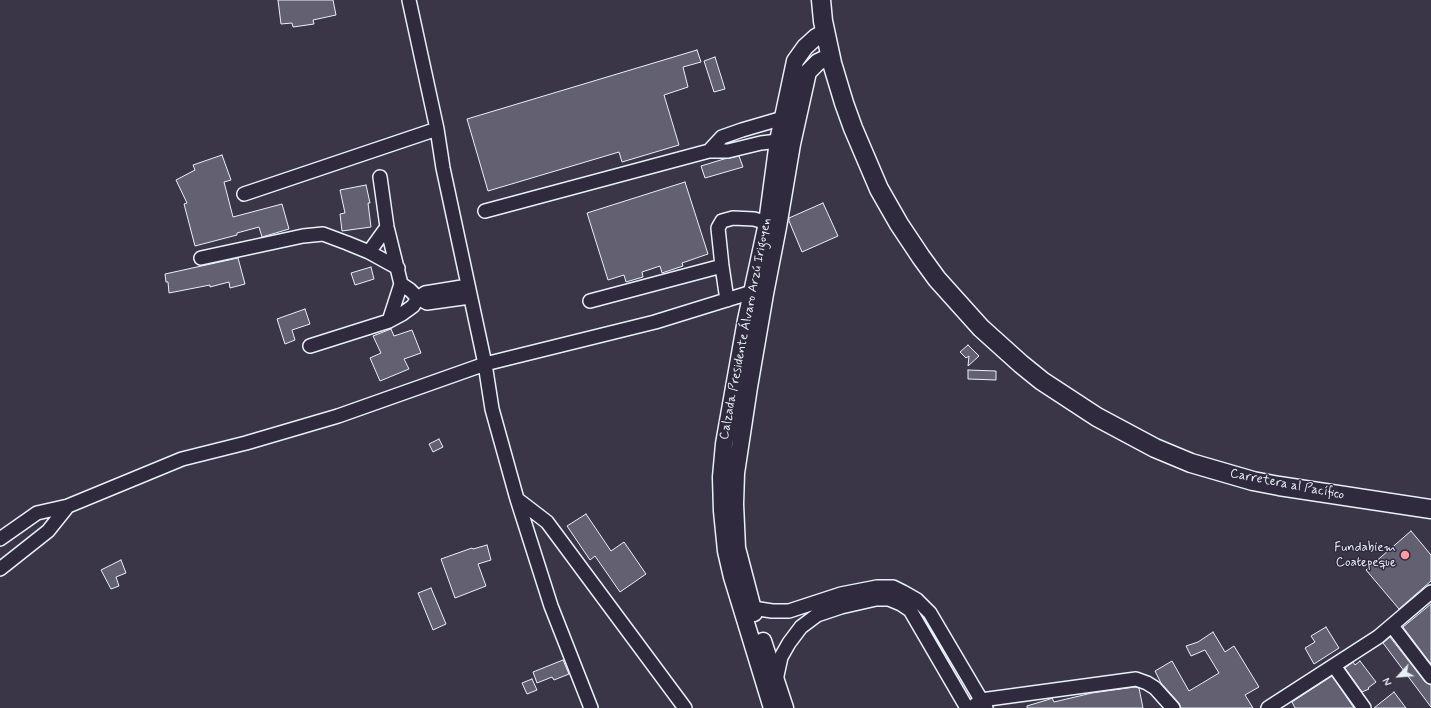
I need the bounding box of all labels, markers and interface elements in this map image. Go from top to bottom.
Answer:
street label: Calzada Presidente Álvaro Arzú Irigoyen [717,217,775,441]
street label: Carretera al Pacífico [1228,466,1346,504]
place label: Fundabiem Coatepeque [1334,540,1396,571]
marker: Fundabiem Coatepeque [1399,549,1411,561]
north arrow [1379,656,1419,696]
text: N [1380,675,1396,688]

